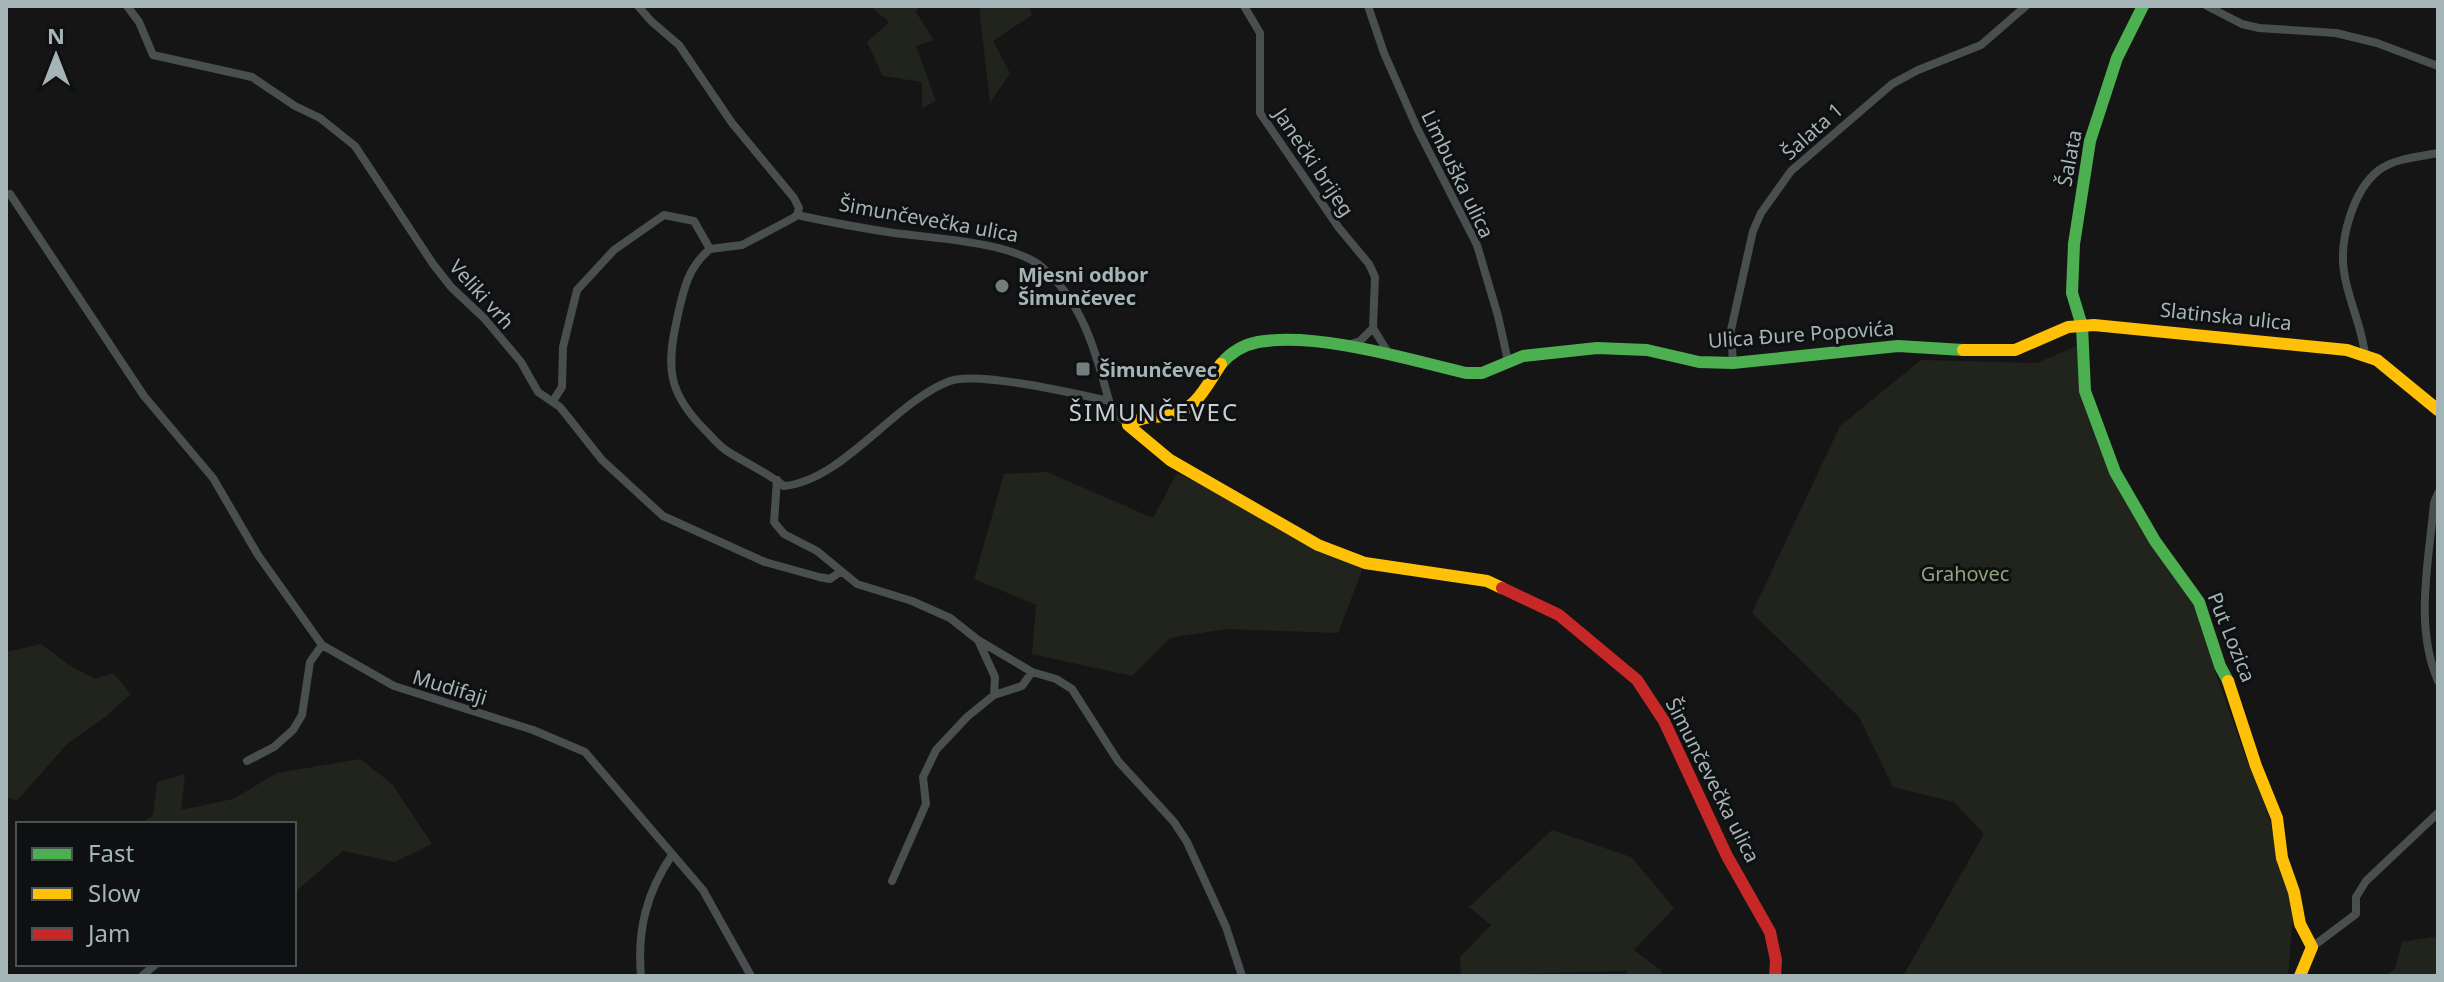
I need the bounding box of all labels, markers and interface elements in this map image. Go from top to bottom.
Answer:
north arrow [16,16,96,96]
text: N [47,20,65,50]
street label: Šalata 1 [1776,96,1848,166]
street label: Janečki brijeg [1267,101,1360,222]
street label: Limbuška ulica [1415,106,1501,242]
street label: Šalata [2050,127,2088,189]
street label: Šimunčevečka ulica [837,190,1021,248]
street label: Veliki vrh [444,253,520,335]
place label: Mjesni odbor Šimunčevec [1018,261,1148,311]
marker: Mjesni odbor Šimunčevec [993,277,1011,295]
street label: Slatinska ulica [2159,296,2293,336]
street label: Ulica Đure Popovića [1707,314,1895,354]
place label: Šimunčevec [1099,356,1217,383]
marker: Šimunčevec [1074,360,1092,378]
district label: ŠIMUNČEVEC [1069,395,1239,428]
park label: Grahovec [1921,560,2009,587]
street label: Put Lozica [2202,588,2262,686]
street label: Mudifaji [410,663,490,711]
street label: Šimunčevečka ulica [1660,693,1766,867]
legend [16,822,296,966]
text: Fast [88,836,134,869]
text: Slow [88,876,140,909]
text: Jam [86,916,130,949]

